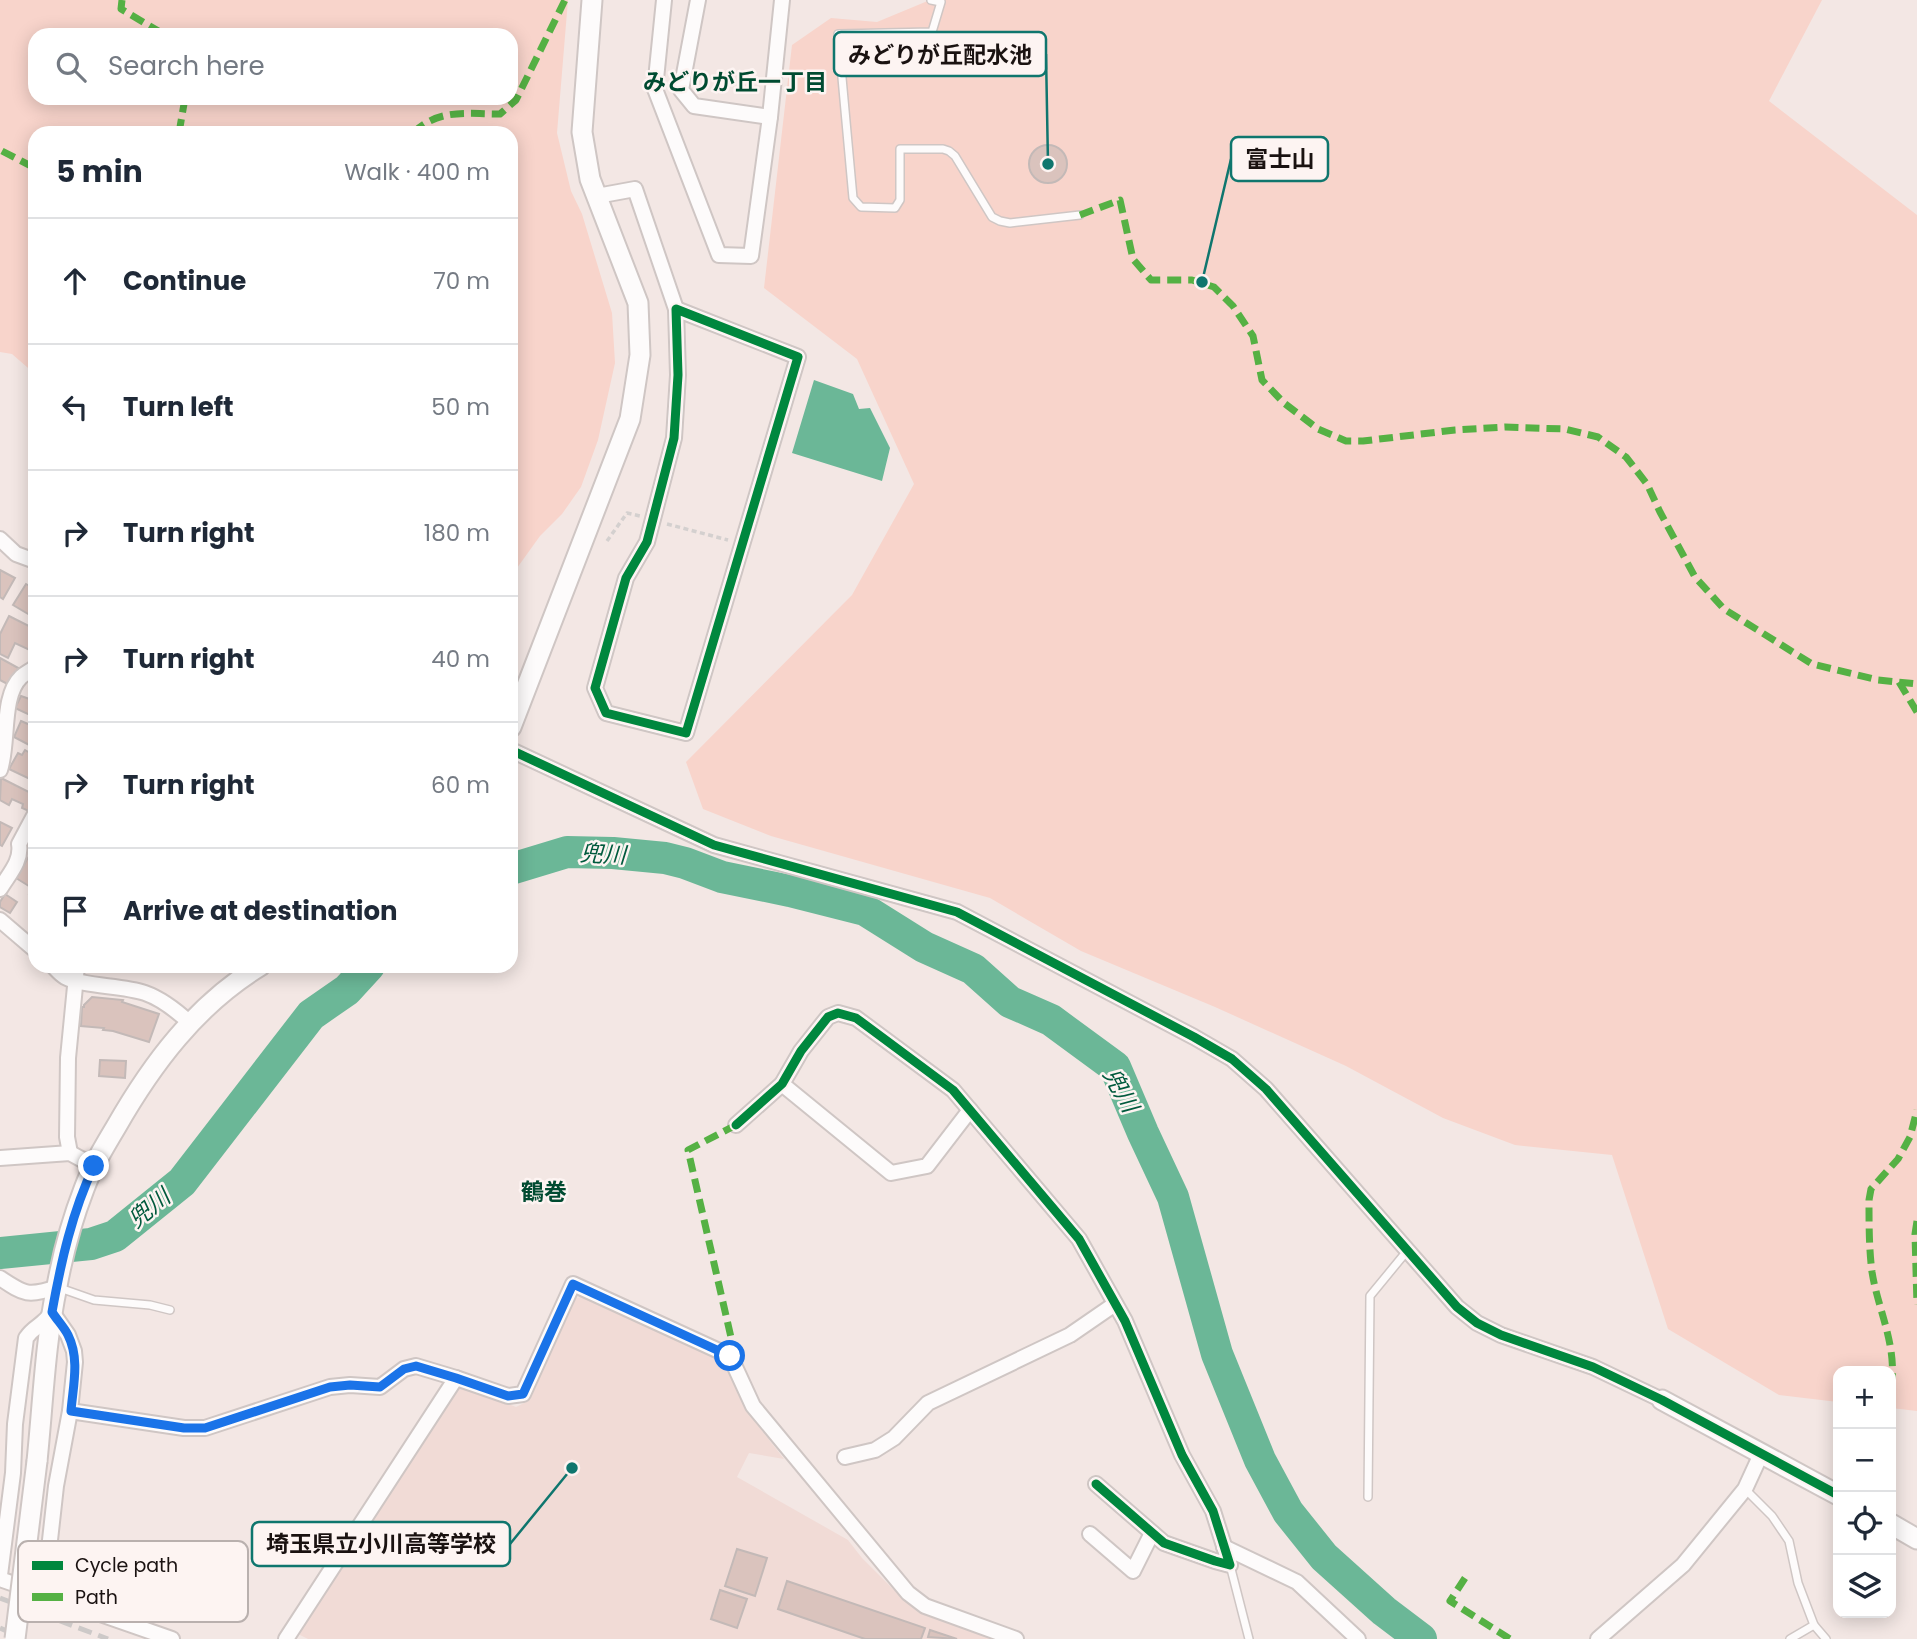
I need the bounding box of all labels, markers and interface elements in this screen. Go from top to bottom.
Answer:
search box [28,28,518,105]
callout: みどりが丘配水池 [834,32,1046,76]
text: みどりが丘配水池 [848,39,1032,71]
icon: search [52,48,90,86]
text: Search here [108,48,265,84]
district label: みどりが丘一丁目 [643,66,827,98]
callout: 富士山 [1231,137,1328,181]
text: 富士山 [1246,143,1315,175]
text: 5 min [56,150,143,193]
text: Walk · 400 m [344,156,490,188]
icon: ahead [56,262,94,300]
text: Continue [123,263,246,299]
text: 70 m [433,265,490,297]
icon: left [56,388,94,426]
text: Turn left [123,389,234,425]
text: 50 m [431,391,490,423]
icon: right [56,514,94,552]
text: Turn right [123,515,255,551]
text: 180 m [424,517,490,549]
icon: right [56,640,94,678]
text: Turn right [123,641,255,677]
text: 40 m [431,643,490,675]
icon: right [56,766,94,804]
text: Turn right [123,767,255,803]
text: 60 m [431,769,490,801]
water label: 兜川 [579,837,630,871]
icon: arrive [56,892,94,930]
text: Arrive at destination [123,893,398,929]
water label: 兜川 [1096,1062,1148,1120]
route end [78,1150,109,1181]
district label: 鶴巻 [521,1176,567,1208]
water label: 兜川 [121,1179,179,1235]
route start [714,1340,745,1371]
map controls [1833,1366,1896,1618]
button: + [1833,1366,1896,1429]
button: − [1833,1429,1896,1492]
button: locate [1833,1492,1896,1555]
callout: 埼玉県立小川高等学校 [252,1522,510,1566]
text: 埼玉県立小川高等学校 [266,1528,496,1560]
legend [18,1541,248,1622]
text: Cycle path [75,1552,178,1579]
button: layers [1833,1555,1896,1618]
text: Path [75,1584,118,1611]

